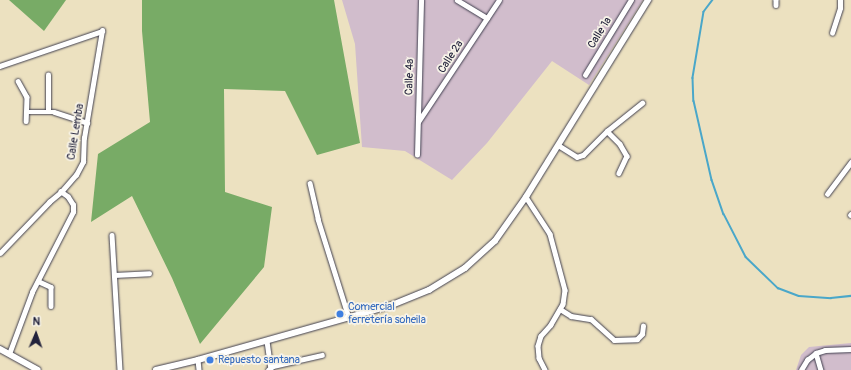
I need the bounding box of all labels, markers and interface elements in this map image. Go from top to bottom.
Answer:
street label: Calle 1ª [585,15,615,51]
street label: Calle 2ª [436,38,466,76]
street label: Calle 4ª [403,59,417,95]
street label: Calle Lemba [65,103,87,161]
place label: Comercial ferretería soheila [348,301,426,327]
marker: Comercial ferretería soheila [335,309,345,319]
north arrow [16,314,56,354]
text: N [32,315,40,328]
place label: Repuesto santana [218,353,300,367]
marker: Repuesto santana [205,355,215,365]

